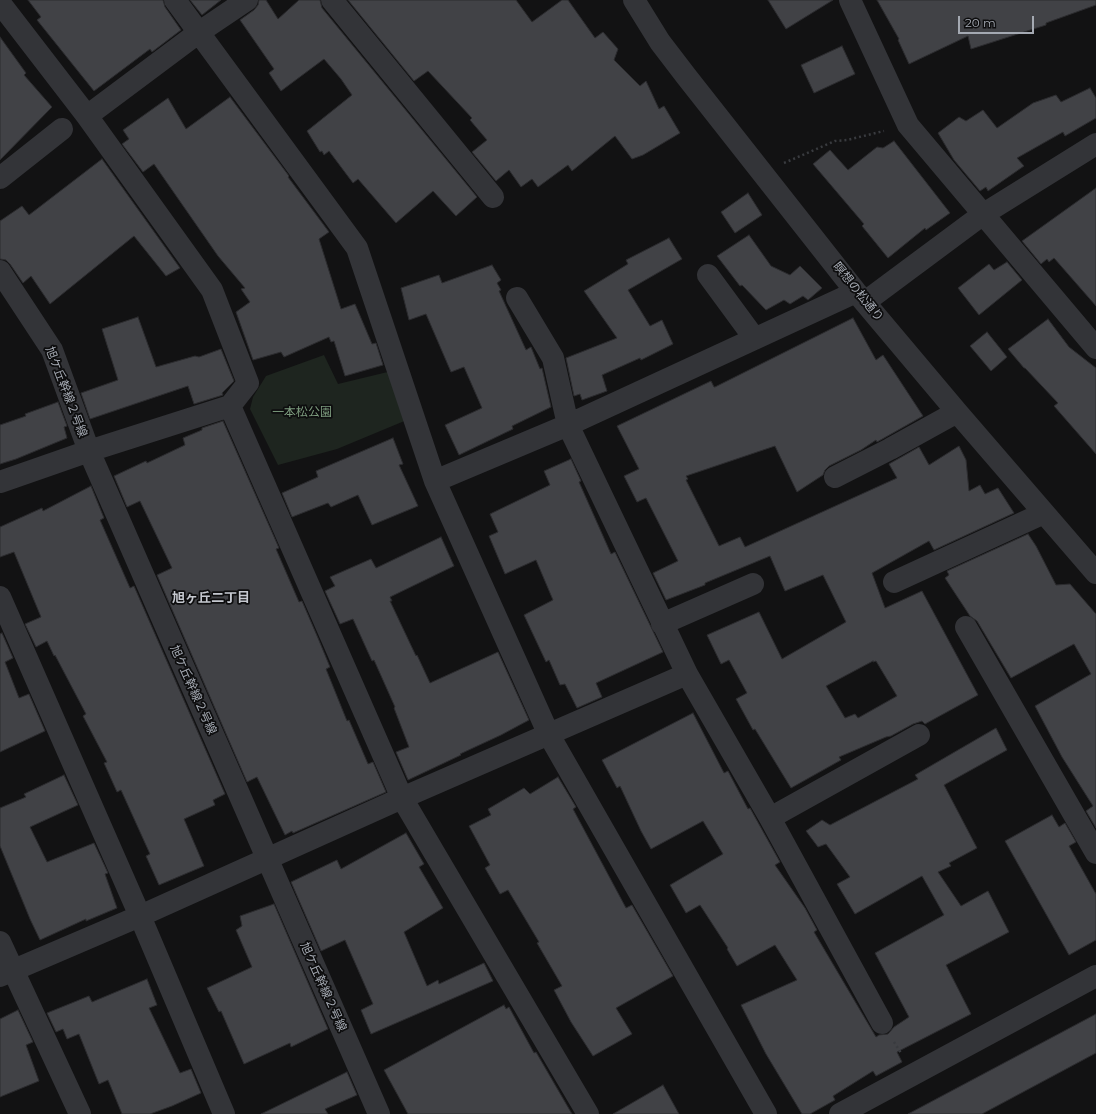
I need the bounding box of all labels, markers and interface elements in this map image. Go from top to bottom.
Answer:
scale bar [960,8,1036,34]
text: 20 m [965,15,996,30]
street label: 瞑想の松通り [830,259,886,325]
street label: 旭ケ丘幹線２号線 [42,345,90,439]
park label: 一本松公園 [272,405,332,419]
district label: 旭ヶ丘二丁目 [172,590,250,606]
street label: 旭ケ丘幹線２号線 [167,643,219,737]
street label: 旭ケ丘幹線２号線 [297,940,349,1034]

